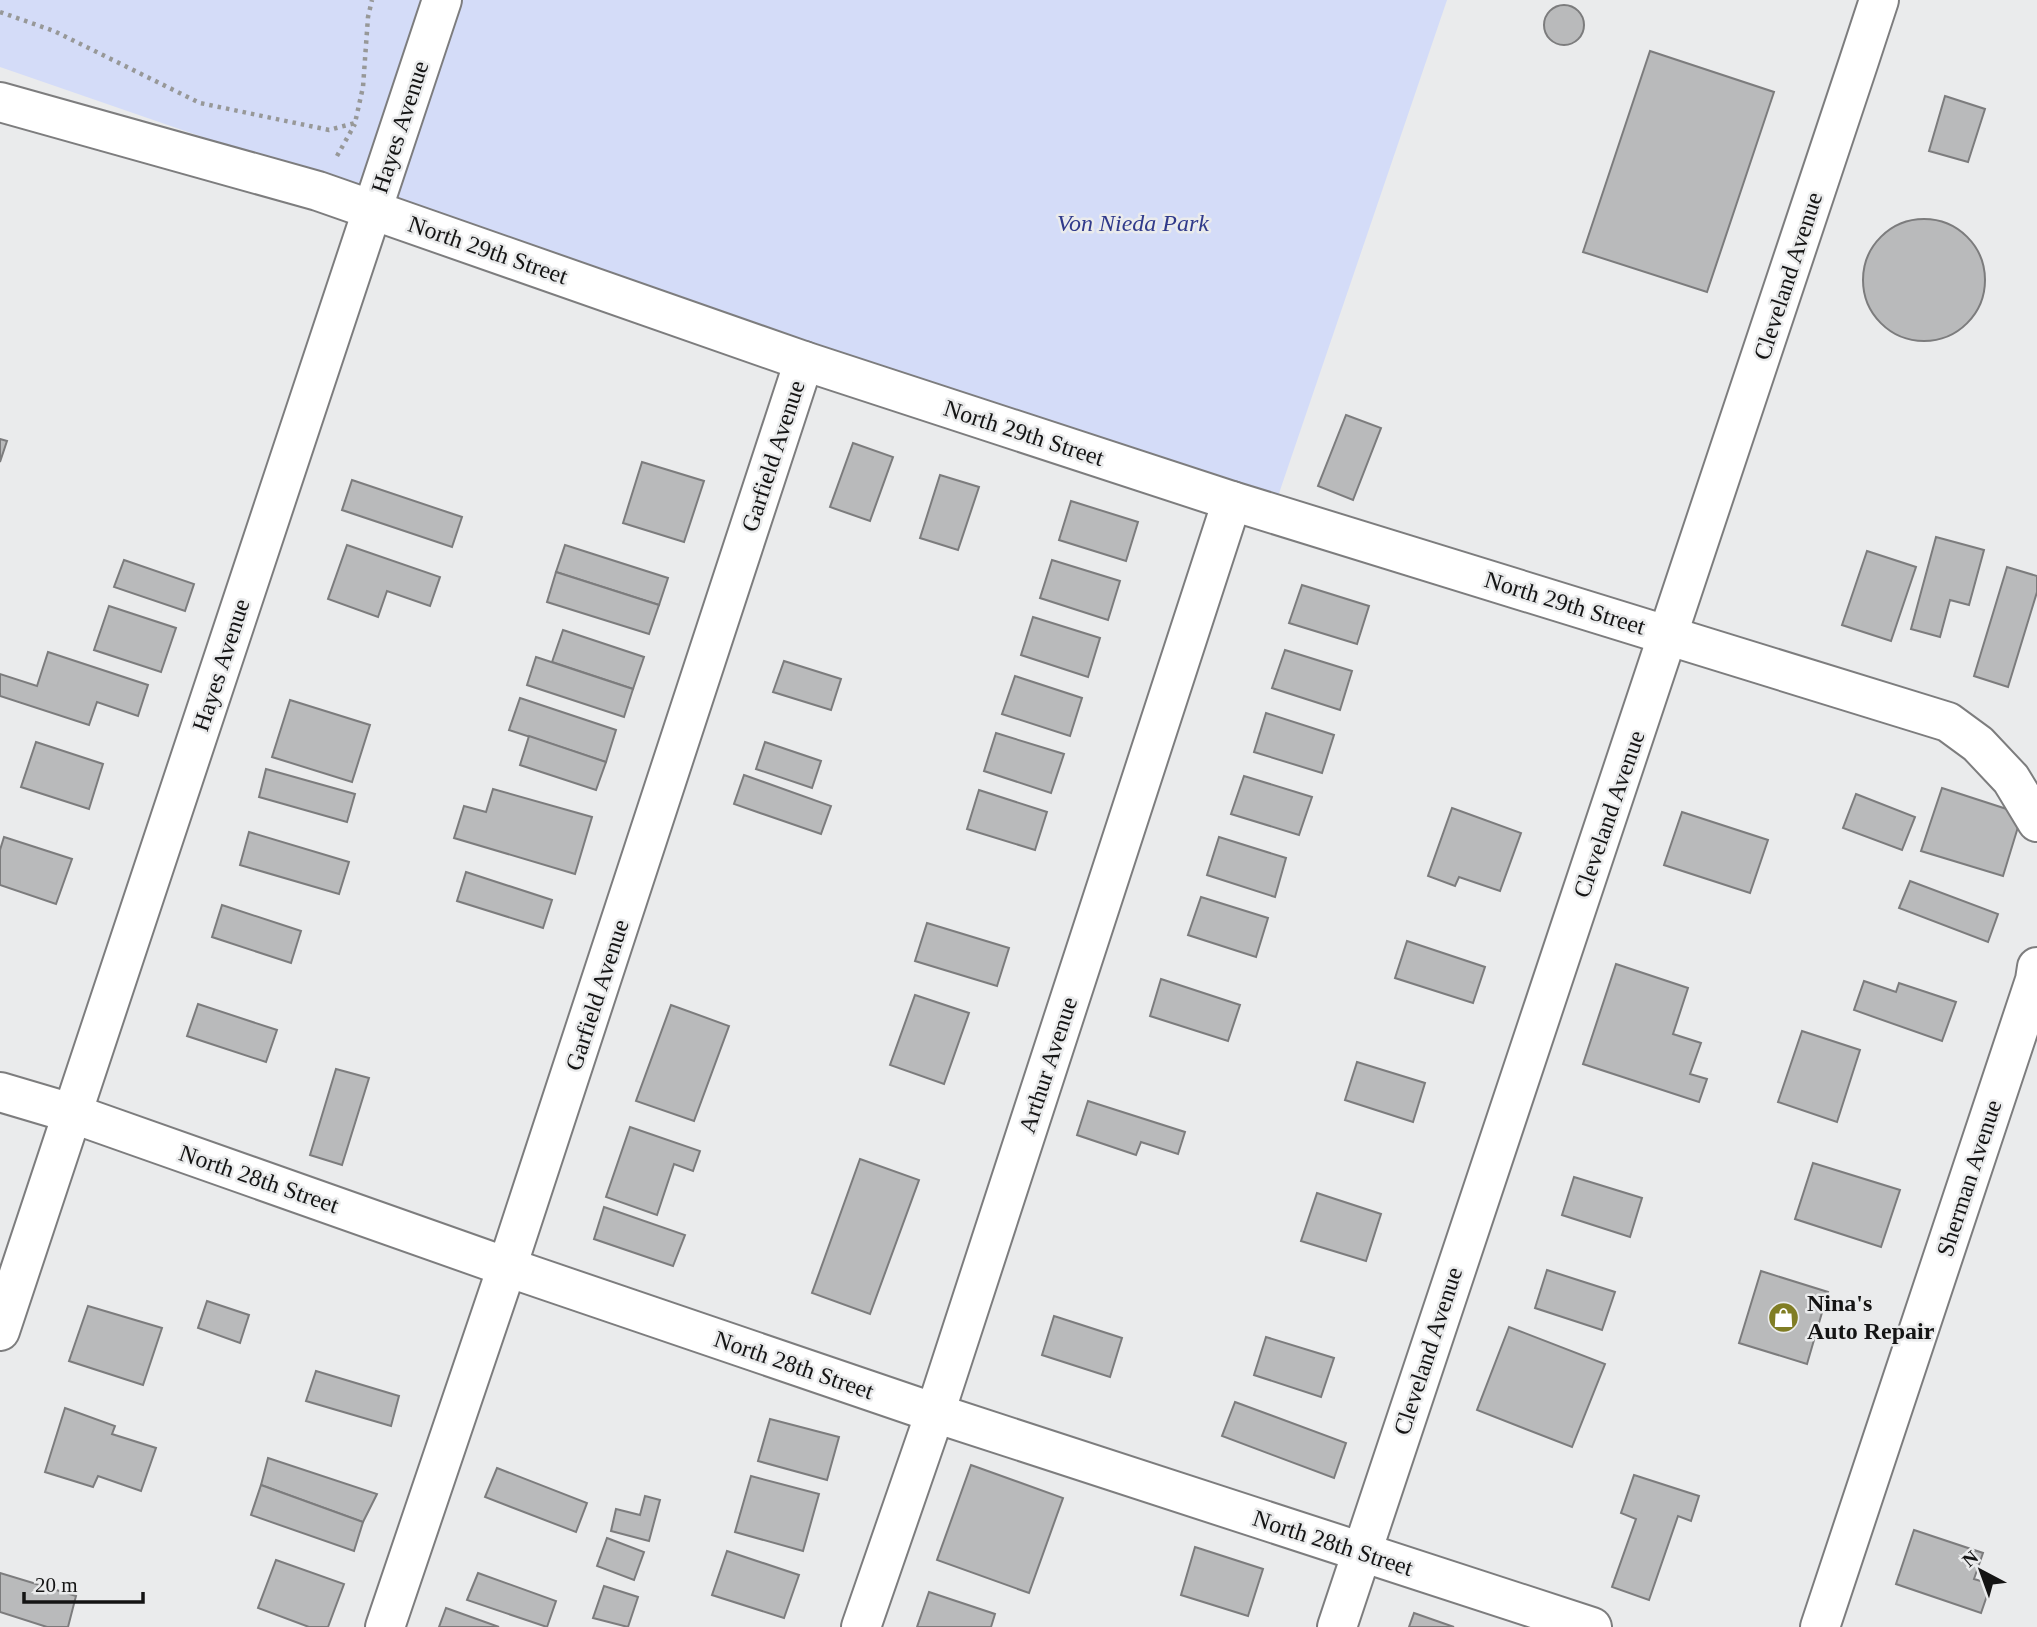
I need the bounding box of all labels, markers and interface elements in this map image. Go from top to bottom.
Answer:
street label: Hayes Avenue [366,58,434,196]
street label: Cleveland Avenue [1749,189,1827,363]
park label: Von Nieda Park [1057,210,1209,236]
street label: North 29th Street [405,211,571,290]
street label: Garfield Avenue [736,377,810,535]
street label: North 29th Street [941,395,1108,471]
street label: North 29th Street [1482,566,1649,640]
street label: Hayes Avenue [187,596,255,734]
street label: Cleveland Avenue [1568,727,1650,901]
street label: Garfield Avenue [560,916,634,1074]
street label: Arthur Avenue [1014,994,1082,1136]
street label: Sherman Avenue [1931,1097,2007,1259]
street label: North 28th Street [176,1140,342,1219]
street label: Cleveland Avenue [1389,1264,1467,1438]
place label: Nina's Auto Repair [1807,1290,1935,1344]
shop icon: Nina's Auto Repair [1767,1300,1801,1334]
street label: North 28th Street [711,1326,877,1405]
street label: North 28th Street [1250,1505,1417,1581]
north arrow [1946,1536,2016,1606]
text: N [1958,1546,1982,1571]
scale bar [24,1560,144,1604]
text: 20 m [35,1573,78,1597]

